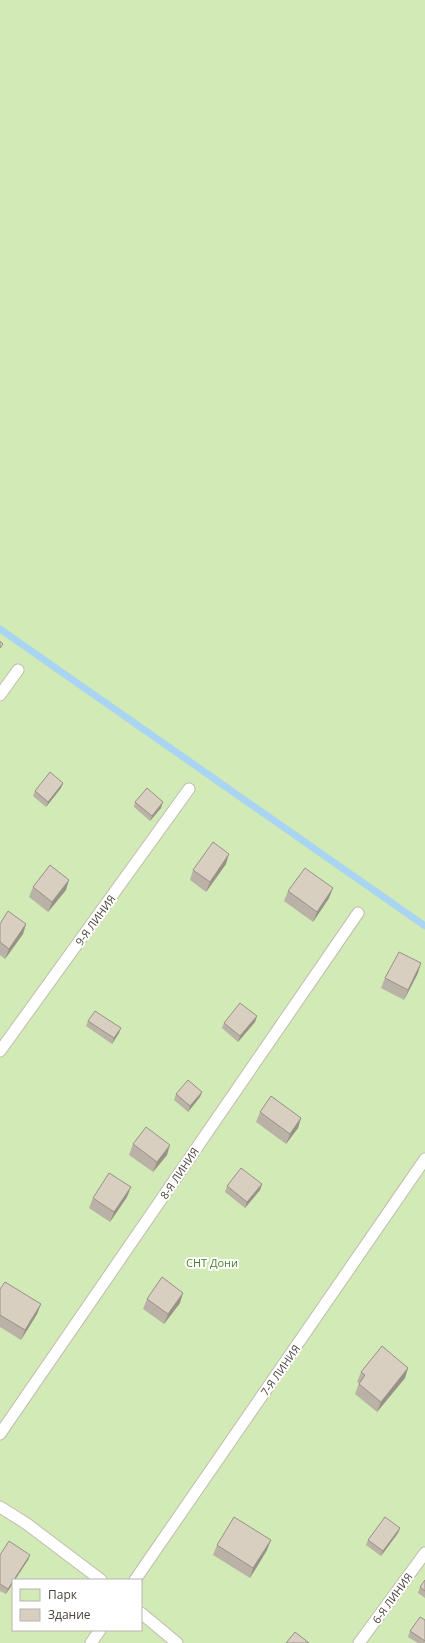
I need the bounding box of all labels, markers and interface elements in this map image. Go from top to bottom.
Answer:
street label: 9-Я ЛИНИЯ [72,892,118,948]
street label: 8-Я ЛИНИЯ [156,1144,202,1202]
park label: СНТ Дони [186,1255,238,1270]
street label: 7-Я ЛИНИЯ [257,1341,303,1399]
street label: 6-Я ЛИНИЯ [369,1570,415,1626]
legend [12,1579,142,1631]
text: Парк [48,1586,78,1603]
text: Здание [48,1606,91,1623]

